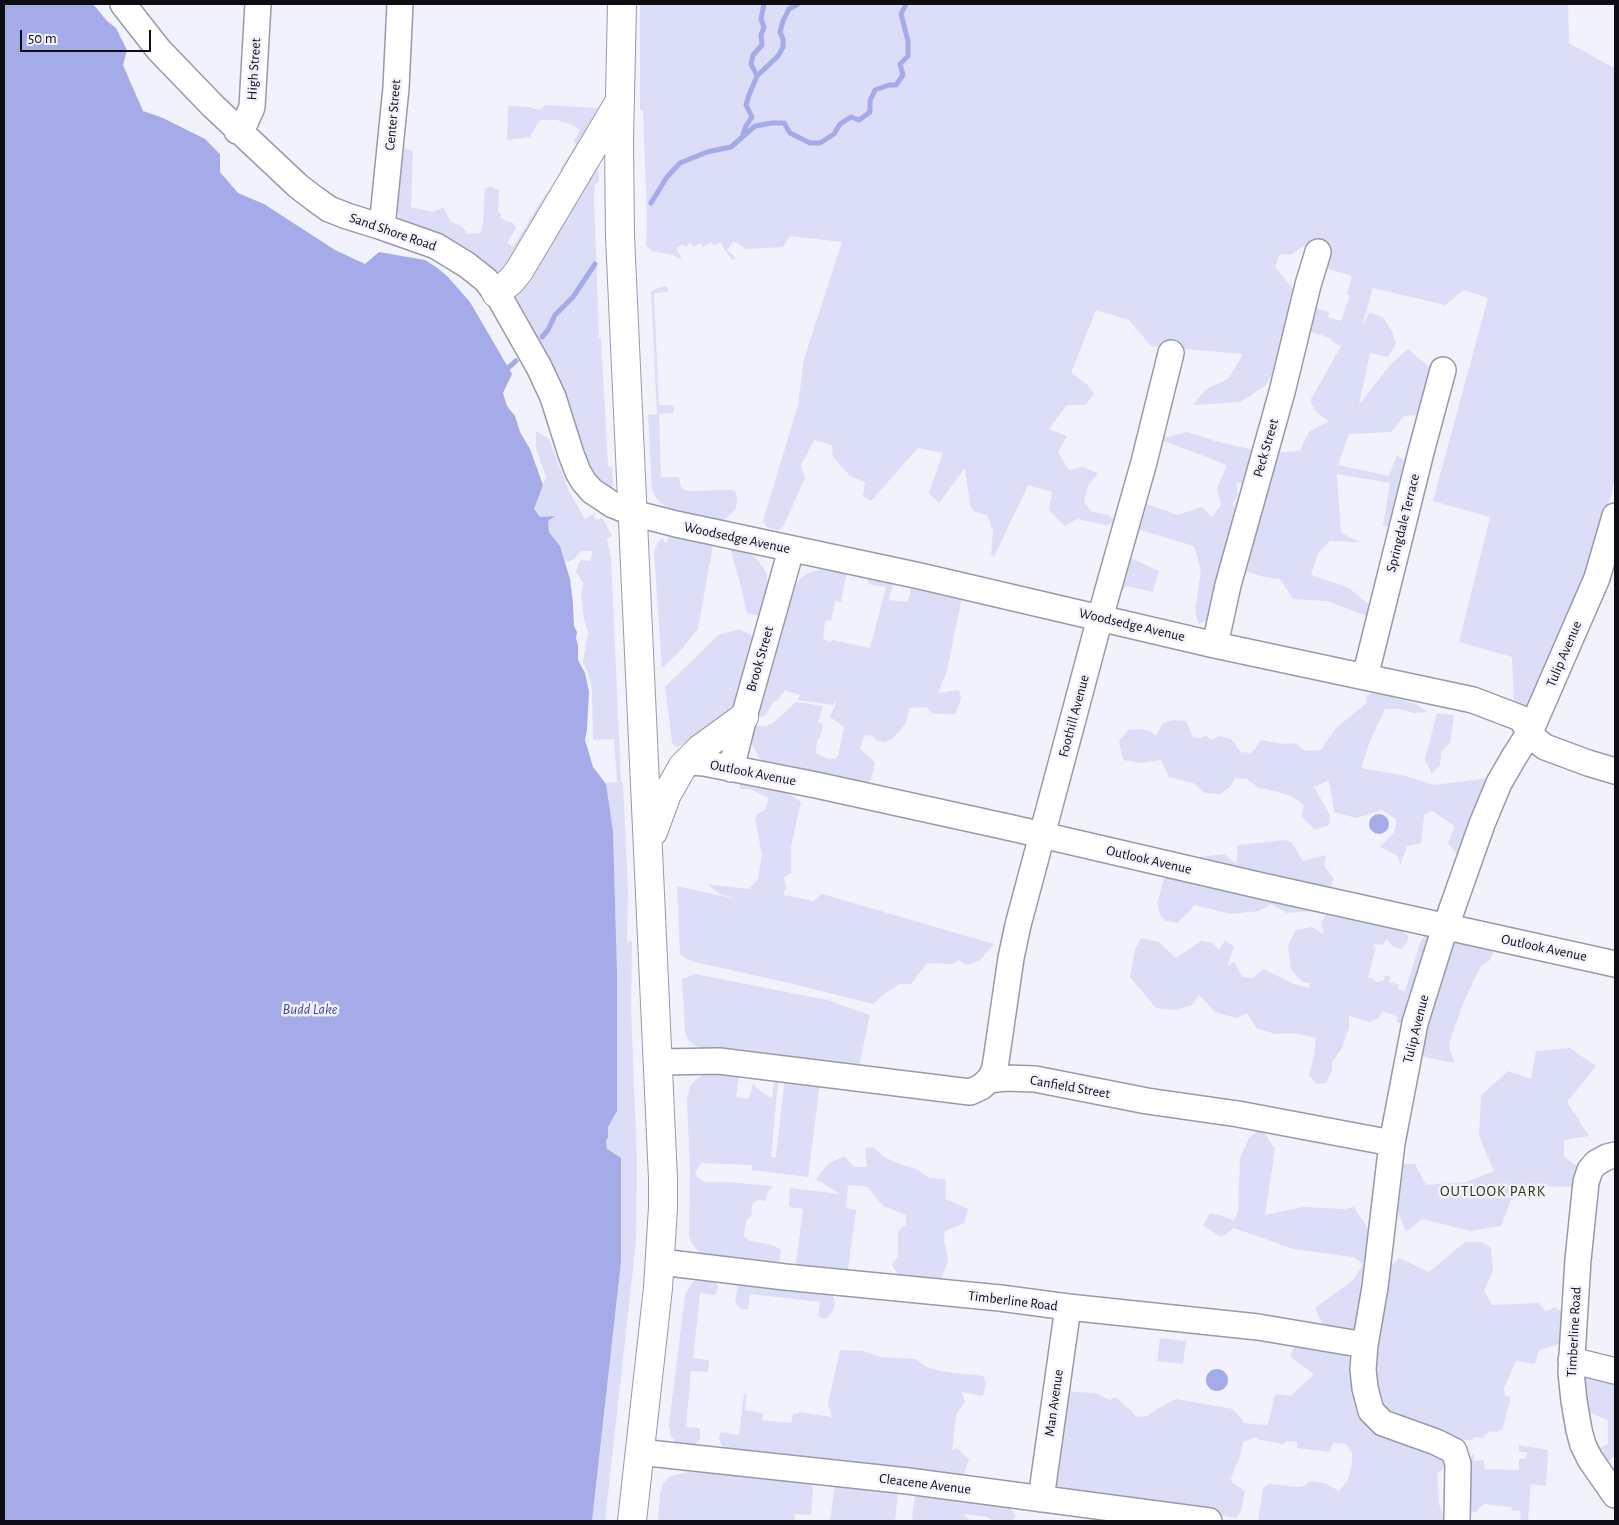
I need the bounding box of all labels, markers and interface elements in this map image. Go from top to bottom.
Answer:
scale bar [22,20,154,52]
text: 50 m [28,31,57,46]
street label: High Street [243,37,265,101]
street label: Center Street [382,79,404,151]
street label: Sand Shore Road [347,209,439,255]
street label: Peck Street [1250,417,1282,479]
street label: Springdale Terrace [1383,472,1423,574]
street label: Woodsedge Avenue [682,519,792,557]
street label: Woodsedge Avenue [1077,605,1187,645]
street label: Tulip Avenue [1543,618,1585,690]
street label: Brook Street [743,624,777,694]
street label: Foothill Avenue [1055,673,1093,759]
street label: Outlook Avenue [709,756,797,790]
street label: Outlook Avenue [1105,842,1193,878]
street label: Outlook Avenue [1500,931,1588,965]
street label: Tulip Avenue [1399,993,1433,1065]
water label: Budd Lake [282,1000,338,1018]
street label: Canfield Street [1029,1072,1111,1102]
district label: OUTLOOK PARK [1439,1182,1547,1200]
street label: Timberline Road [1563,1286,1585,1378]
street label: Timberline Road [967,1287,1059,1315]
street label: Man Avenue [1041,1368,1067,1438]
street label: Cleacene Avenue [878,1470,972,1498]

